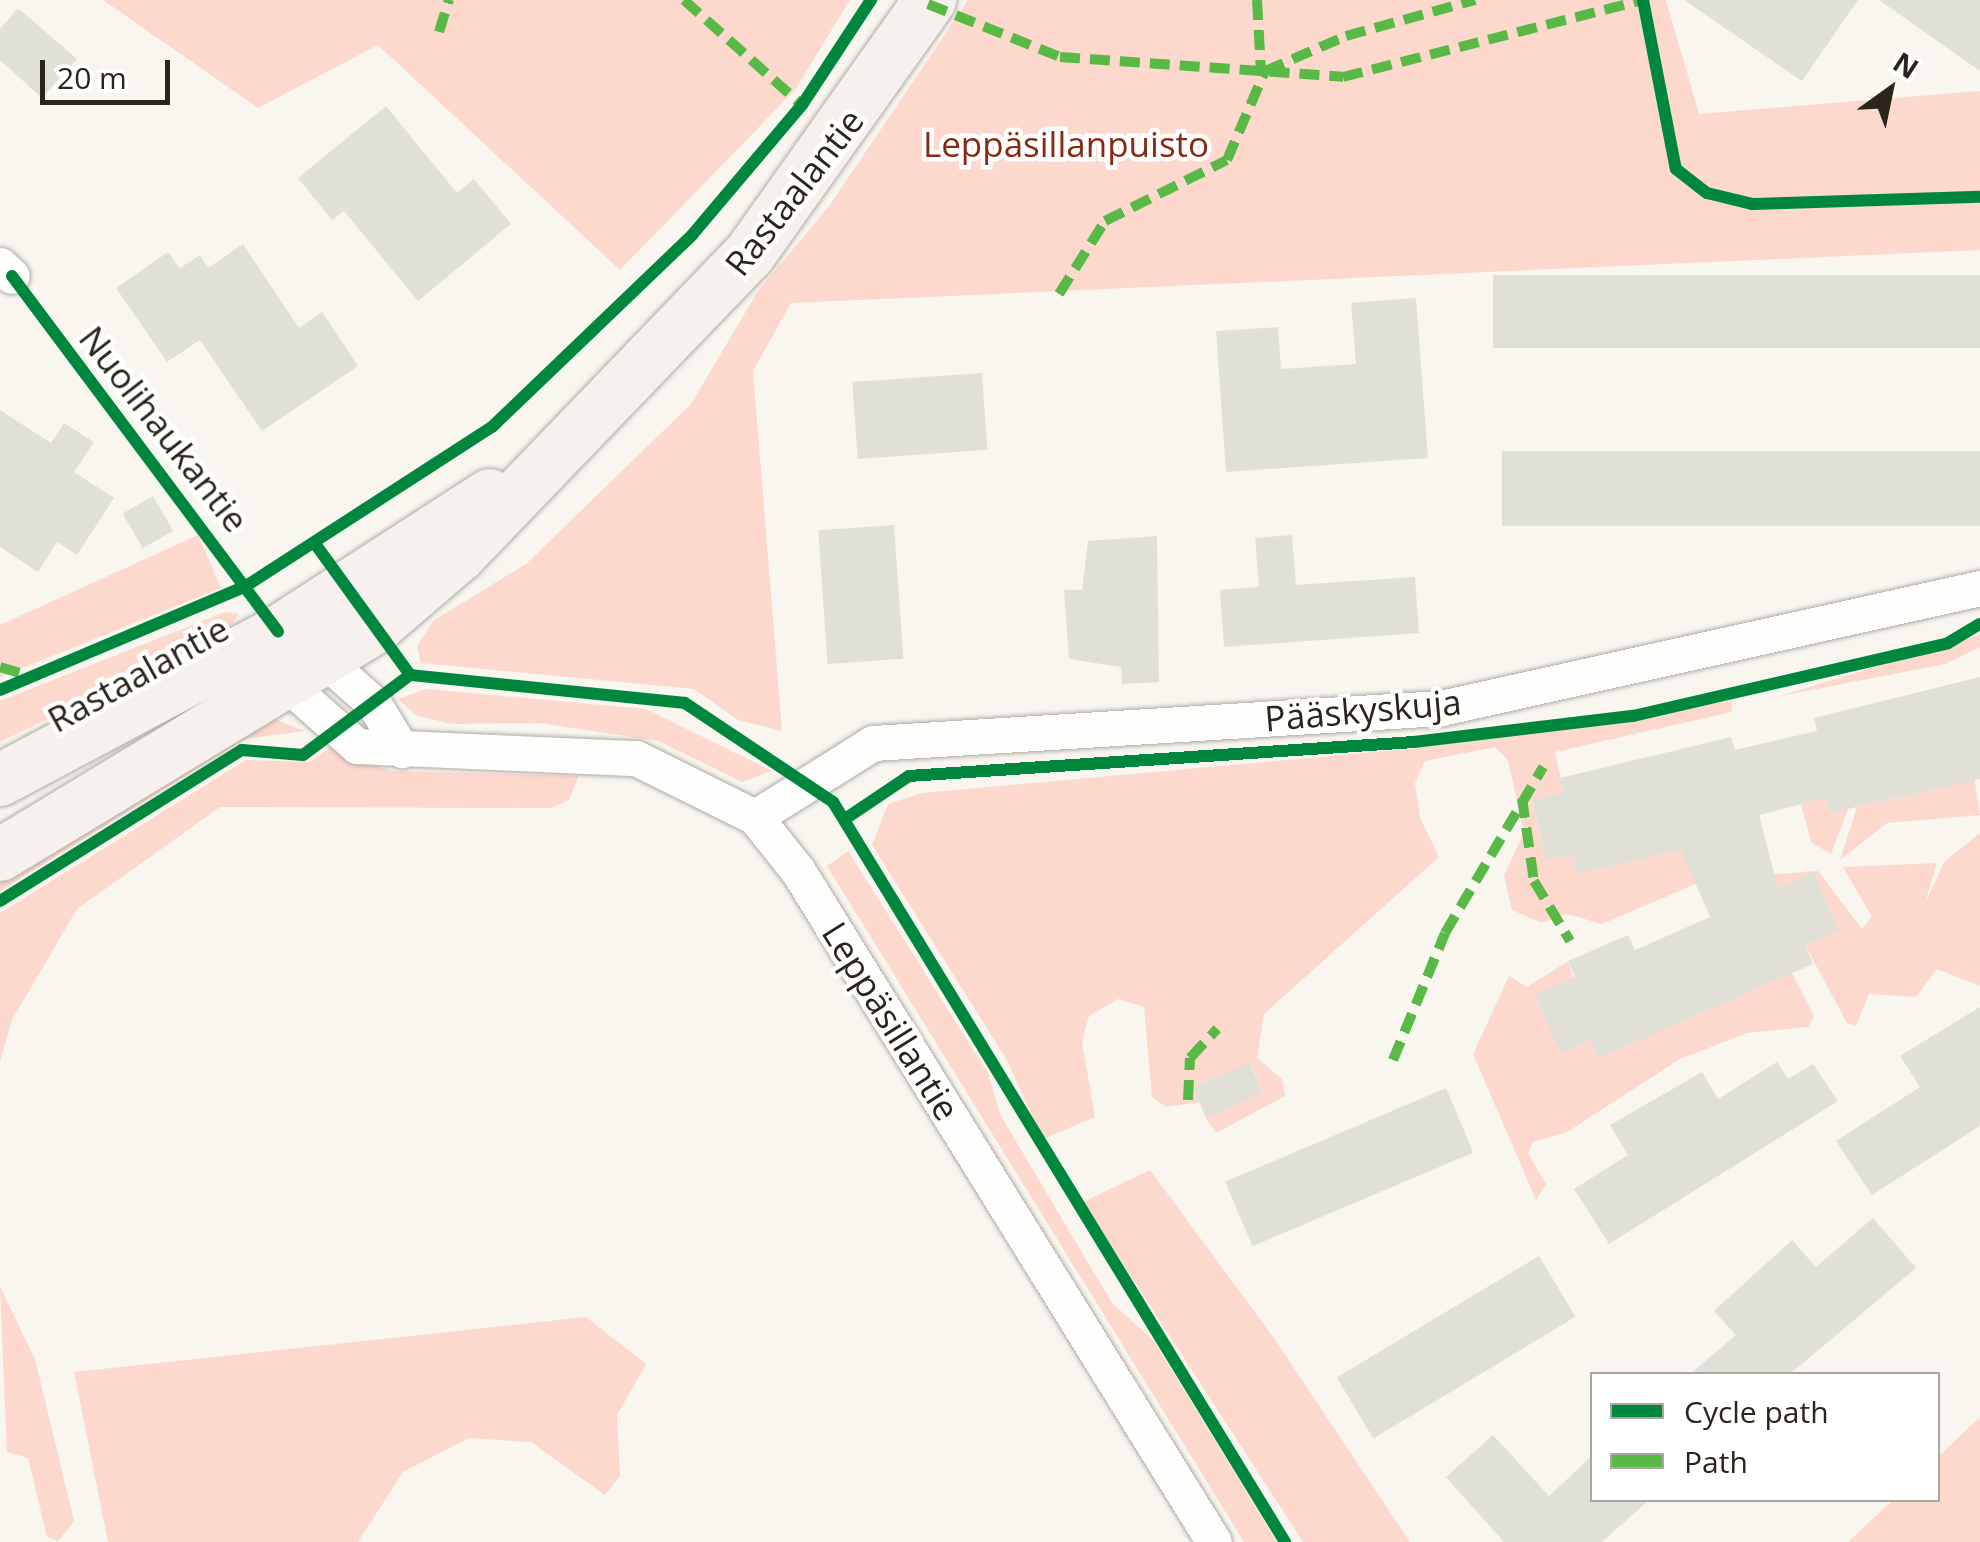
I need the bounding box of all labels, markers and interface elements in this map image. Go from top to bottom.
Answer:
scale bar [45,40,175,102]
north arrow [1840,40,1940,140]
text: N [1886,43,1926,87]
text: 20 m [57,57,127,98]
street label: Rastaalantie [716,100,872,284]
park label: Leppäsillanpuisto [923,123,1209,165]
street label: Nuolihaukantie [71,318,257,540]
street label: Rastaalantie [40,607,236,741]
street label: Pääskyskuja [1263,680,1463,740]
street label: Leppäsillantie [814,914,968,1128]
legend [1590,1372,1940,1502]
text: Cycle path [1684,1391,1829,1432]
text: Path [1684,1441,1748,1482]

